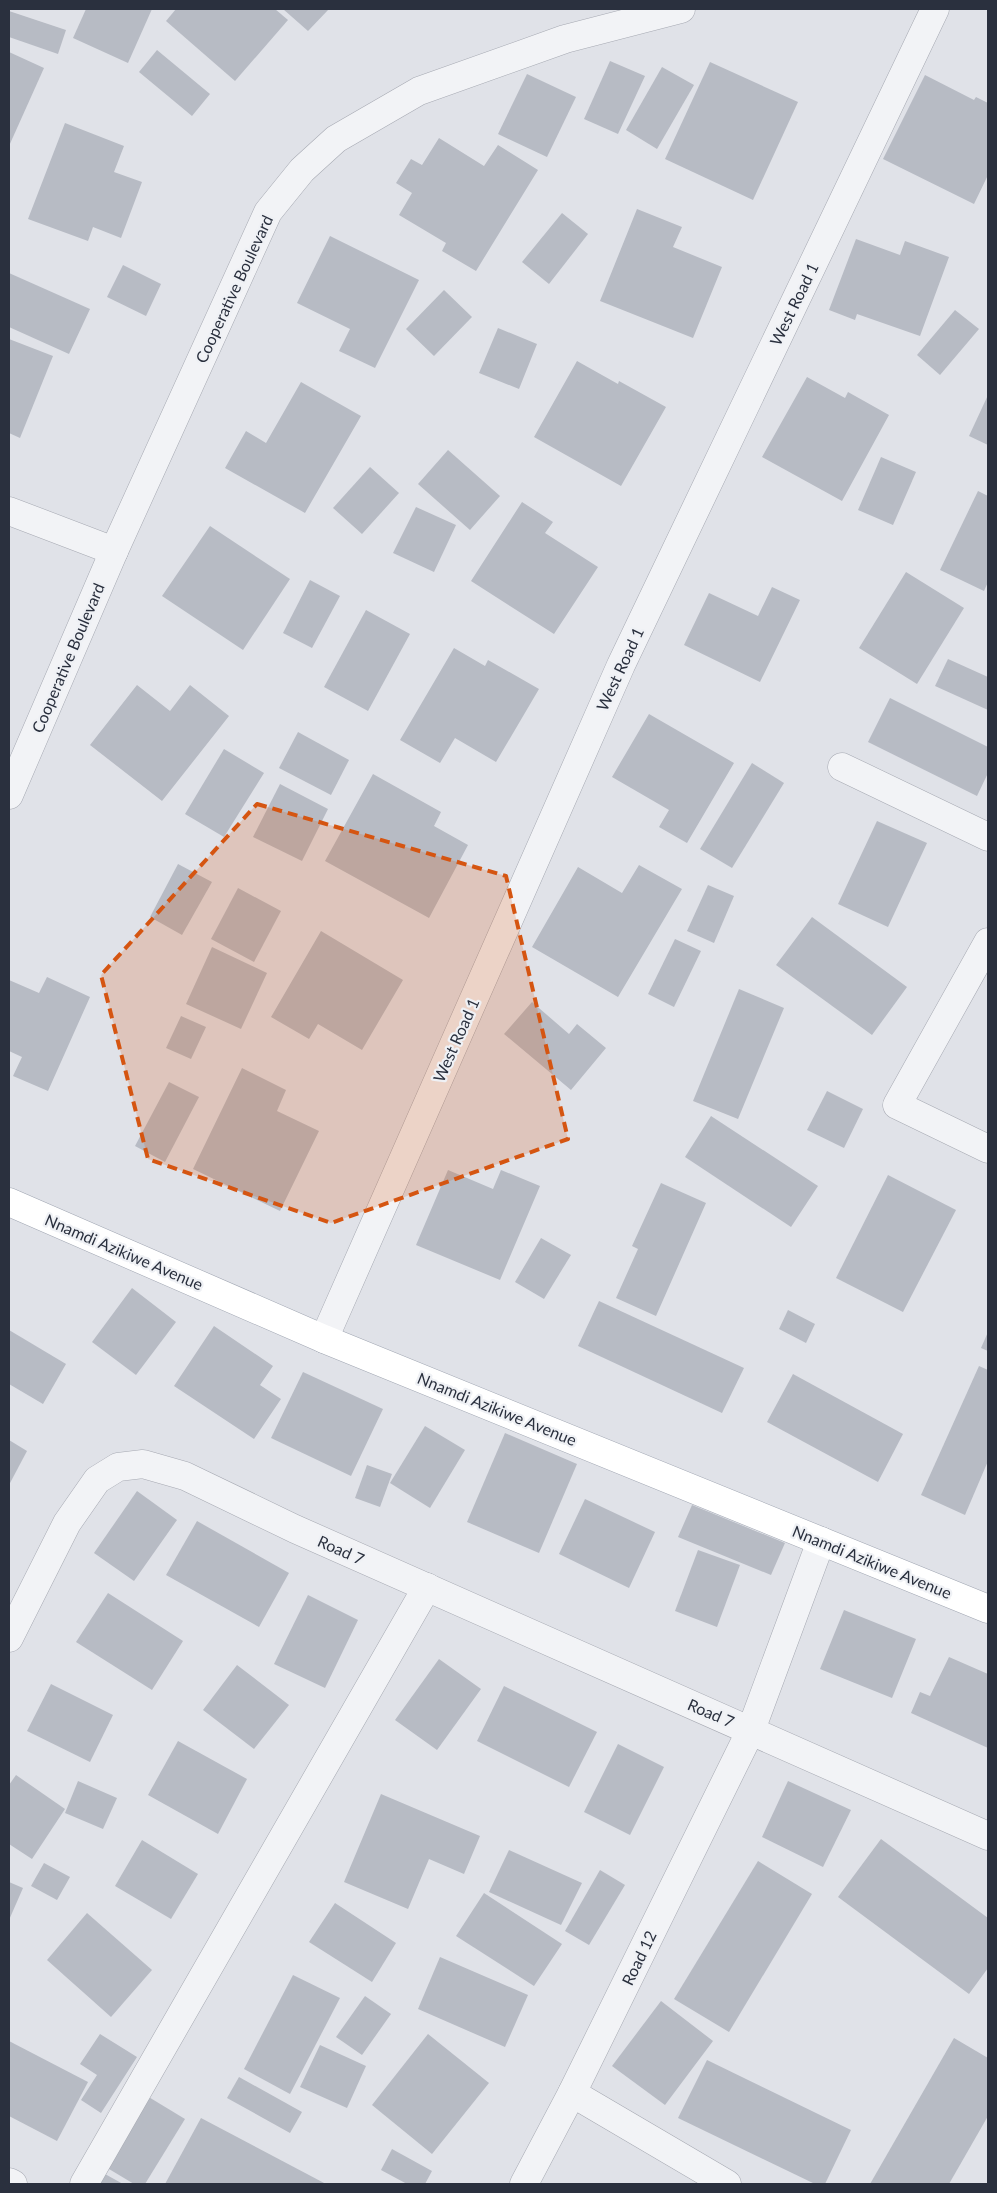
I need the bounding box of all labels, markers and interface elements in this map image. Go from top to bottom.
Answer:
street label: Cooperative Boulevard [191,212,276,366]
street label: West Road 1 [765,259,822,348]
street label: Cooperative Boulevard [27,580,108,736]
street label: West Road 1 [592,624,647,713]
street label: West Road 1 [429,995,482,1085]
street label: Nnamdi Azikiwe Avenue [42,1210,206,1293]
street label: Nnamdi Azikiwe Avenue [415,1368,579,1449]
street label: Nnamdi Azikiwe Avenue [790,1521,954,1602]
street label: Road 7 [315,1531,367,1568]
street label: Road 7 [685,1694,737,1731]
street label: Road 12 [617,1927,660,1988]

